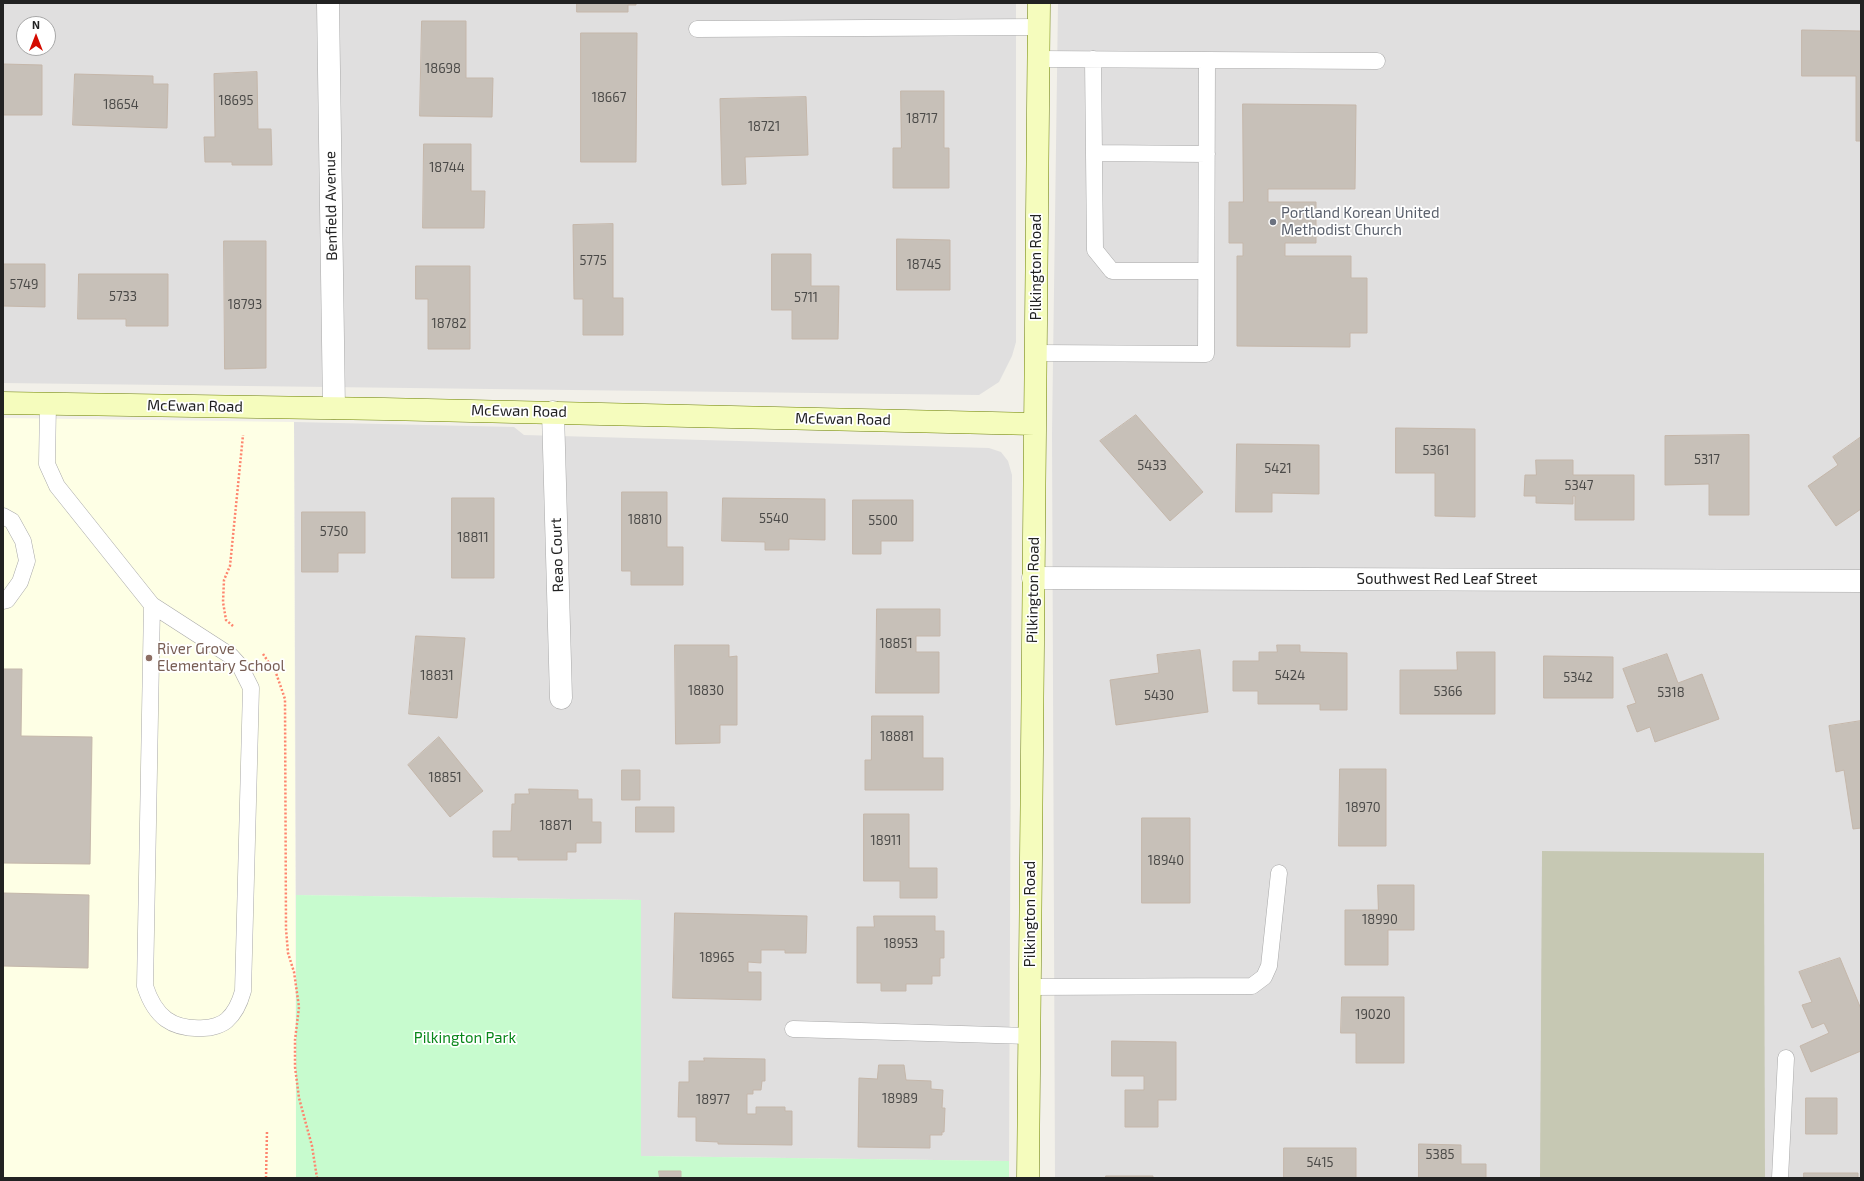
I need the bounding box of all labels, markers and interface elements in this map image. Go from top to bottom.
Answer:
north arrow [16,16,56,56]
text: N [32,18,40,31]
house number: 18698 [425,61,461,77]
house number: 18667 [592,90,626,106]
house number: 18695 [219,93,253,109]
house number: 18654 [103,97,139,113]
house number: 18717 [906,111,938,127]
house number: 18721 [748,119,780,135]
street label: Benfield Avenue [321,151,341,261]
house number: 18744 [429,160,465,176]
place label: Portland Korean United Methodist Church [1281,204,1440,239]
street label: Pilkington Road [1027,214,1045,320]
marker: Portland Korean United Methodist Church [1268,217,1278,227]
house number: 5775 [579,253,607,269]
house number: 18745 [907,257,941,273]
house number: 5749 [9,277,39,293]
house number: 5733 [109,289,137,305]
house number: 5711 [794,290,818,306]
house number: 18793 [228,297,262,313]
house number: 18782 [432,316,466,332]
street label: McEwan Road [147,396,243,416]
street label: McEwan Road [471,401,567,421]
street label: McEwan Road [795,409,891,429]
house number: 5361 [1423,443,1449,459]
house number: 5317 [1694,452,1720,468]
house number: 5433 [1137,458,1167,474]
house number: 5421 [1264,461,1292,477]
house number: 5347 [1565,478,1593,494]
house number: 5540 [759,511,789,527]
house number: 18810 [628,512,662,528]
house number: 5500 [868,513,898,529]
street label: Reao Court [547,517,567,593]
house number: 5750 [320,524,348,540]
house number: 18811 [457,530,489,546]
street label: Pilkington Road [1023,537,1043,643]
street label: Southwest Red Leaf Street [1357,570,1537,588]
house number: 18851 [879,636,913,652]
place label: River Grove Elementary School [157,640,285,675]
marker: River Grove Elementary School [144,653,154,663]
house number: 18831 [420,668,454,684]
house number: 5424 [1275,668,1305,684]
house number: 5342 [1563,670,1593,686]
house number: 18830 [688,683,724,699]
house number: 5366 [1433,684,1463,700]
house number: 5318 [1657,685,1685,701]
house number: 5430 [1144,688,1174,704]
house number: 18881 [880,729,914,745]
house number: 18851 [428,770,462,786]
house number: 18970 [1346,800,1380,816]
house number: 18871 [540,818,572,834]
house number: 18911 [871,833,901,849]
house number: 18940 [1148,853,1184,869]
street label: Pilkington Road [1021,861,1039,967]
house number: 18990 [1362,912,1398,928]
house number: 18953 [884,936,918,952]
house number: 18965 [700,950,734,966]
house number: 19020 [1355,1007,1391,1023]
park label: Pilkington Park [414,1029,516,1047]
house number: 18989 [882,1091,918,1107]
house number: 18977 [696,1092,730,1108]
house number: 5385 [1425,1147,1455,1163]
house number: 5415 [1306,1155,1334,1171]

